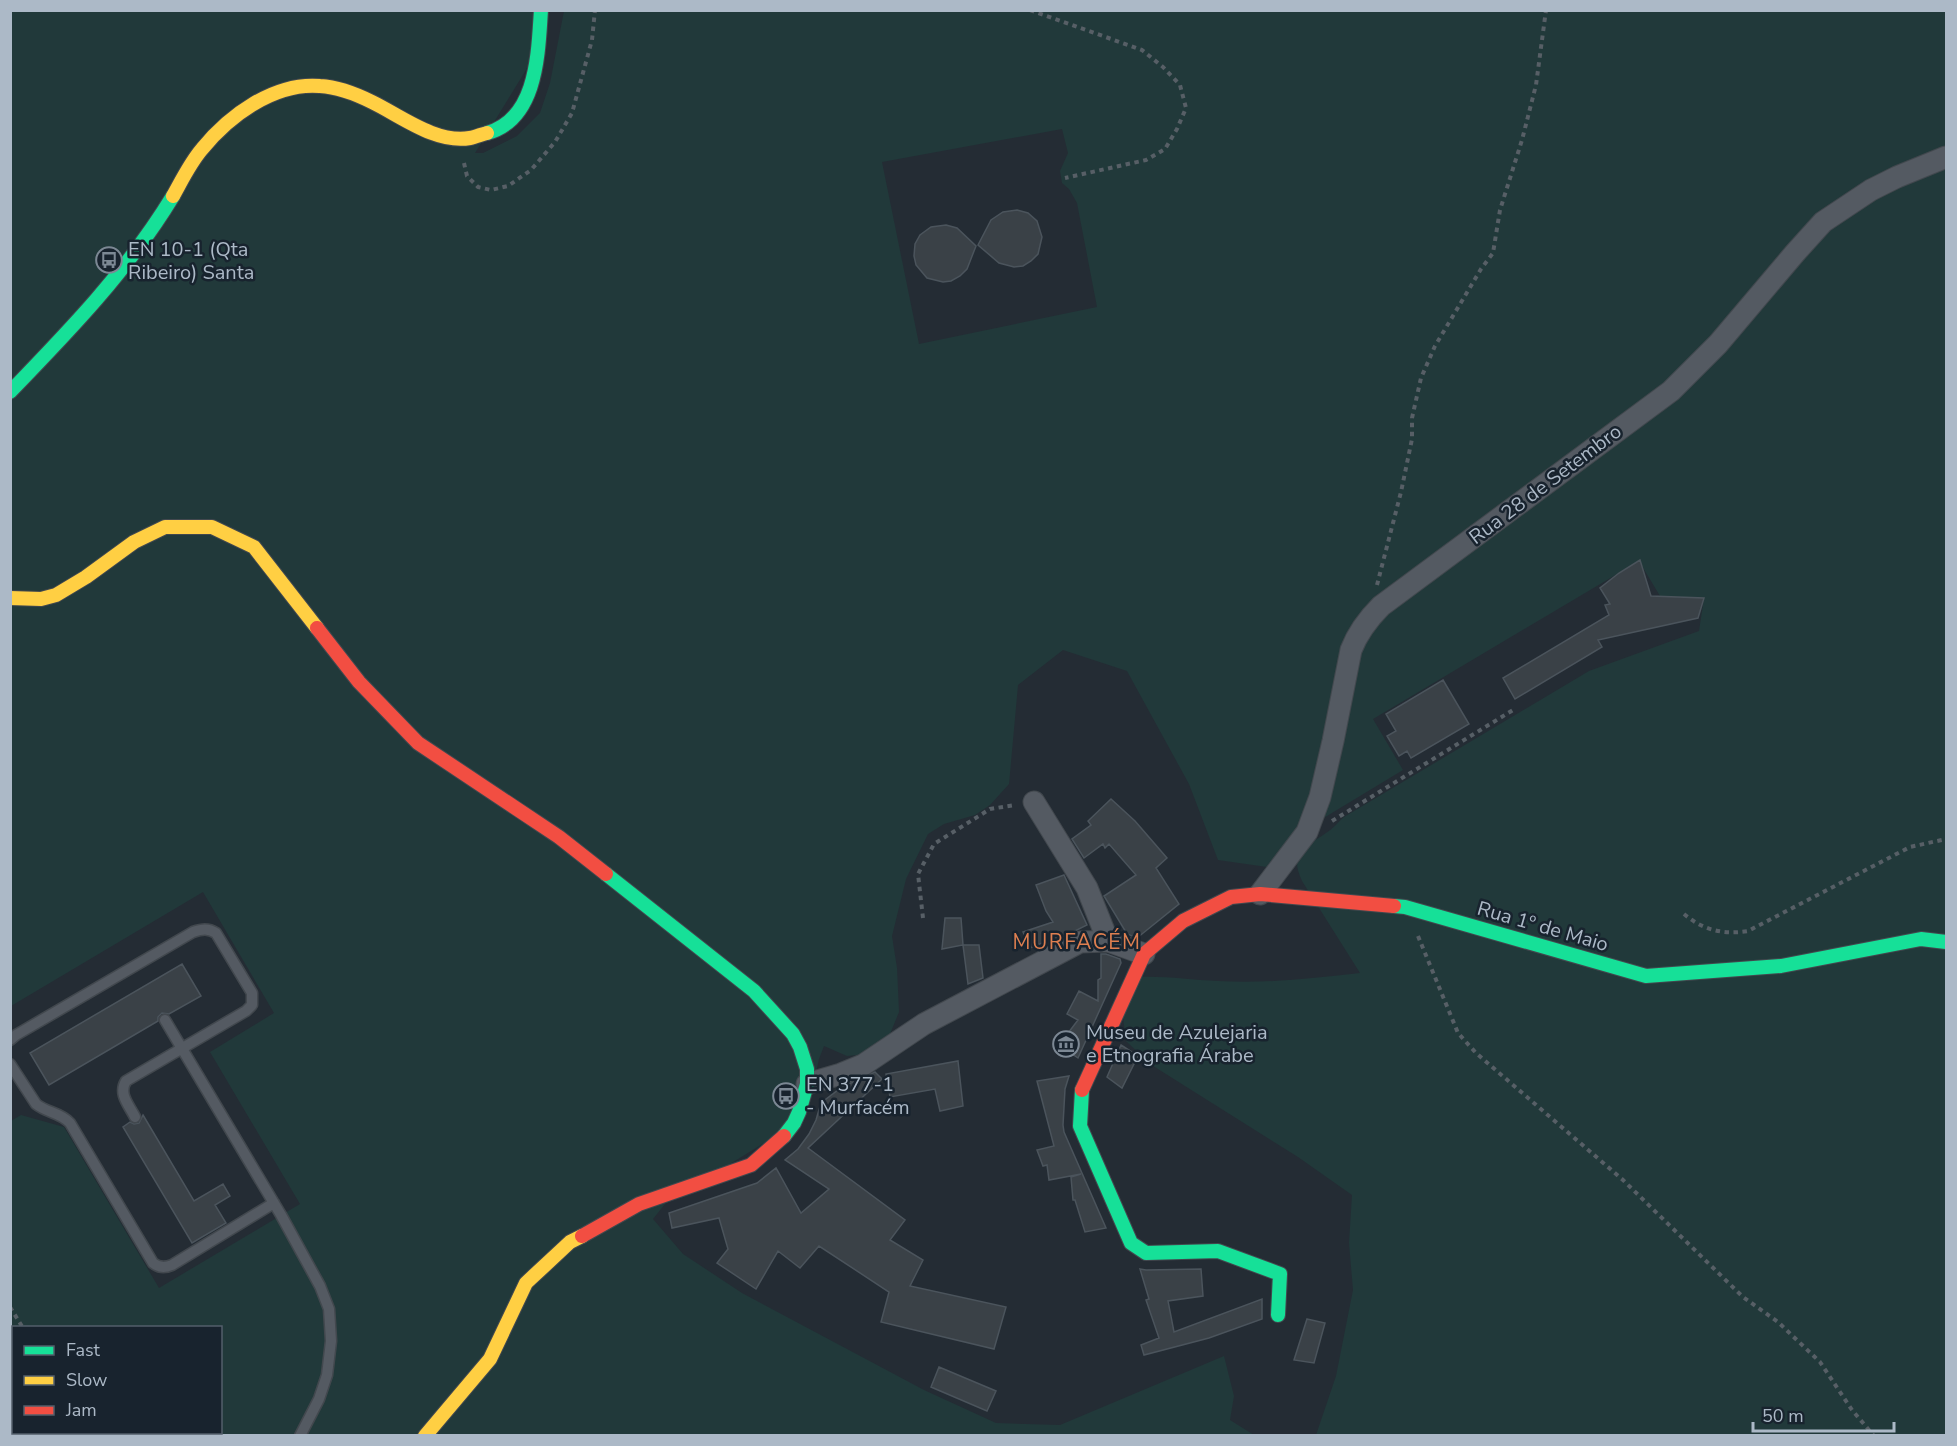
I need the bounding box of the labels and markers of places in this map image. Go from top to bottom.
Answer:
place label: EN 10-1 (Qta Ribeiro) Santa [128,236,254,286]
bus stop icon: EN 10-1 (Qta Ribeiro) Santa [94,245,124,275]
place label: Museu de Azulejaria e Etnografia Árabe [1086,1019,1268,1069]
museum icon: Museu de Azulejaria e Etnografia Árabe [1051,1029,1081,1059]
place label: EN 377-1 - Murfacém [806,1071,910,1121]
bus stop icon: EN 377-1 - Murfacém [771,1081,801,1111]

